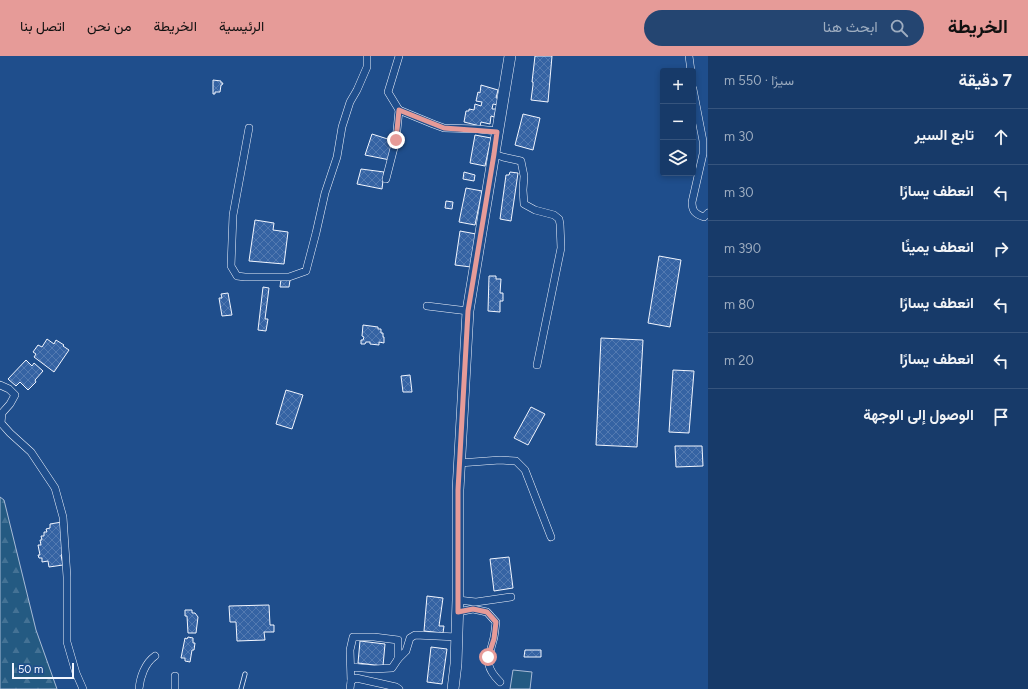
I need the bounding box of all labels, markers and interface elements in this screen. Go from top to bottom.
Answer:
search box [644,10,924,46]
text: الخريطة [948,15,1008,38]
icon: search [888,17,910,39]
text: اتصل بنا [20,18,65,35]
text: من نحن [87,18,132,35]
text: الخريطة [154,18,197,35]
text: الرئيسية [219,18,264,35]
text: ابحث هنا [823,18,878,36]
map controls [660,68,696,176]
button: + [660,68,696,104]
text: 7 دقيقة [958,70,1012,90]
text: سيرًا · 550 m [724,73,794,88]
button: − [660,104,696,140]
text: تابع السير [914,126,974,144]
icon: ahead [990,126,1012,148]
text: 30 m [724,129,754,144]
route end [387,131,405,149]
button: layers [660,140,696,176]
text: انعطف يسارًا [899,182,974,200]
icon: left [990,182,1012,204]
text: 30 m [724,185,754,200]
text: انعطف يمينًا [901,238,974,256]
icon: right [990,238,1012,260]
text: 390 m [724,241,761,256]
text: انعطف يسارًا [899,294,974,312]
icon: left [990,294,1012,316]
text: 80 m [724,297,755,312]
text: انعطف يسارًا [899,350,974,368]
icon: left [990,350,1012,372]
text: 20 m [724,353,754,368]
text: الوصول إلى الوجهة [863,406,974,424]
icon: arrive [990,406,1012,428]
route start [479,648,497,666]
scale bar [12,661,74,680]
text: 50 m [18,663,43,676]

